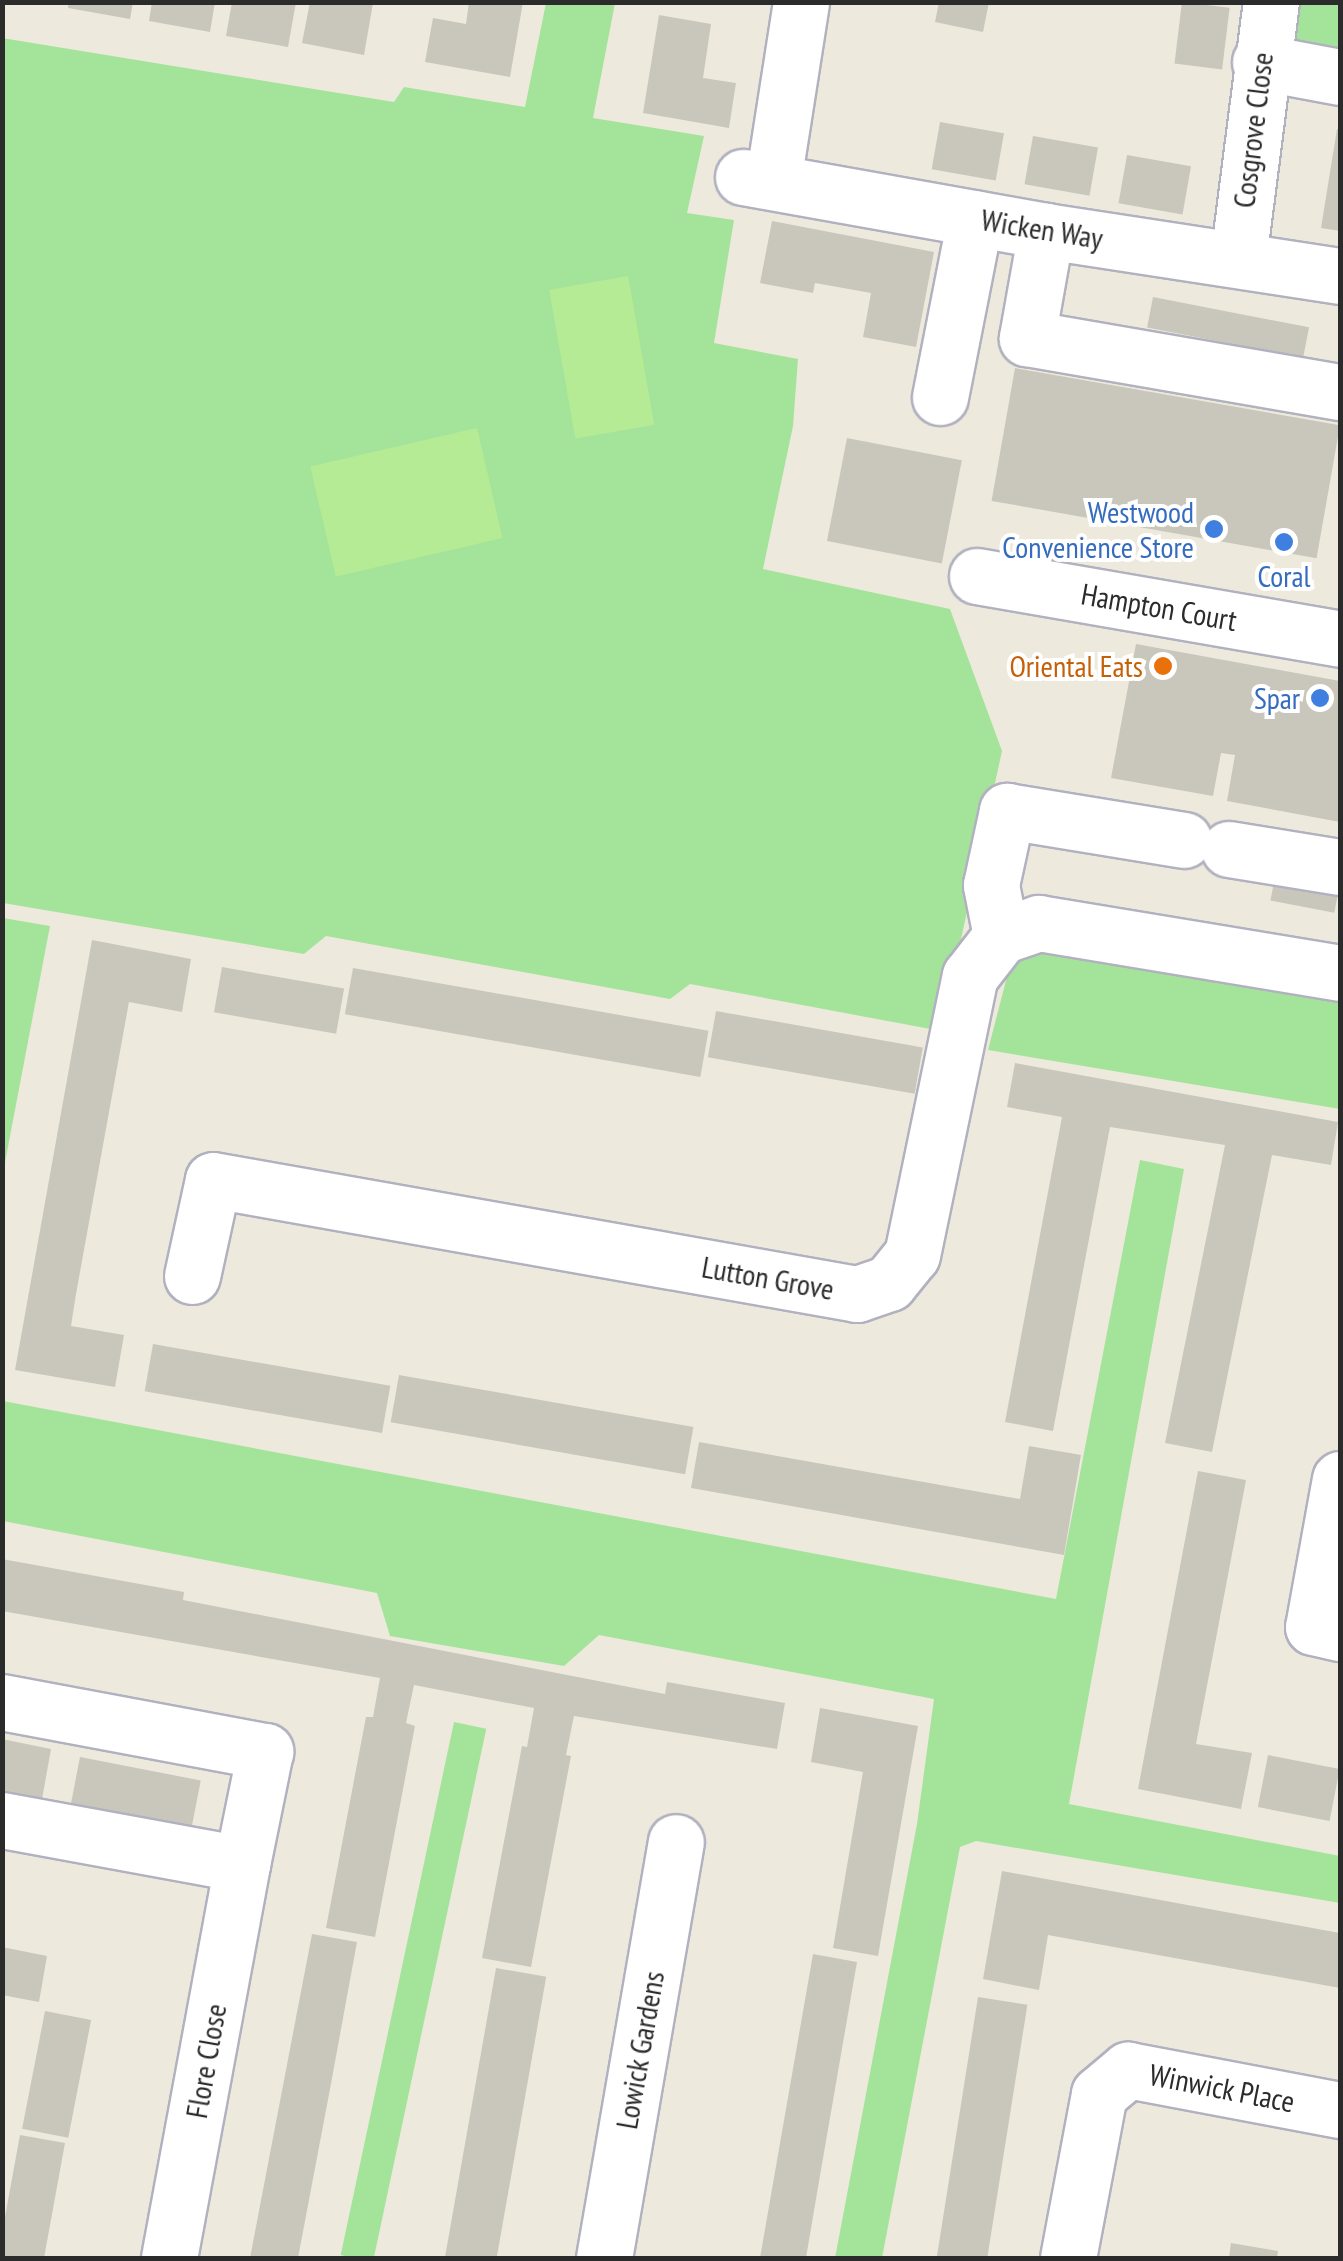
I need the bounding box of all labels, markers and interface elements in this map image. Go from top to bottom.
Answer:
street label: Cosgrove Close [1226,50,1280,210]
street label: Wicken Way [978,202,1106,256]
place label: Westwood Convenience Store [1002,494,1194,564]
marker: Westwood Convenience Store [1203,518,1225,540]
marker: Coral [1273,531,1295,553]
place label: Coral [1257,558,1311,594]
street label: Hampton Court [1078,576,1240,638]
place label: Oriental Eats [1009,648,1143,684]
marker: Oriental Eats [1152,655,1174,677]
place label: Spar [1254,680,1300,716]
marker: Spar [1309,687,1331,709]
street label: Lutton Grove [699,1249,837,1307]
street label: Lowick Gardens [608,1968,672,2132]
street label: Flore Close [178,2001,234,2121]
street label: Winwick Place [1146,2056,1298,2120]

